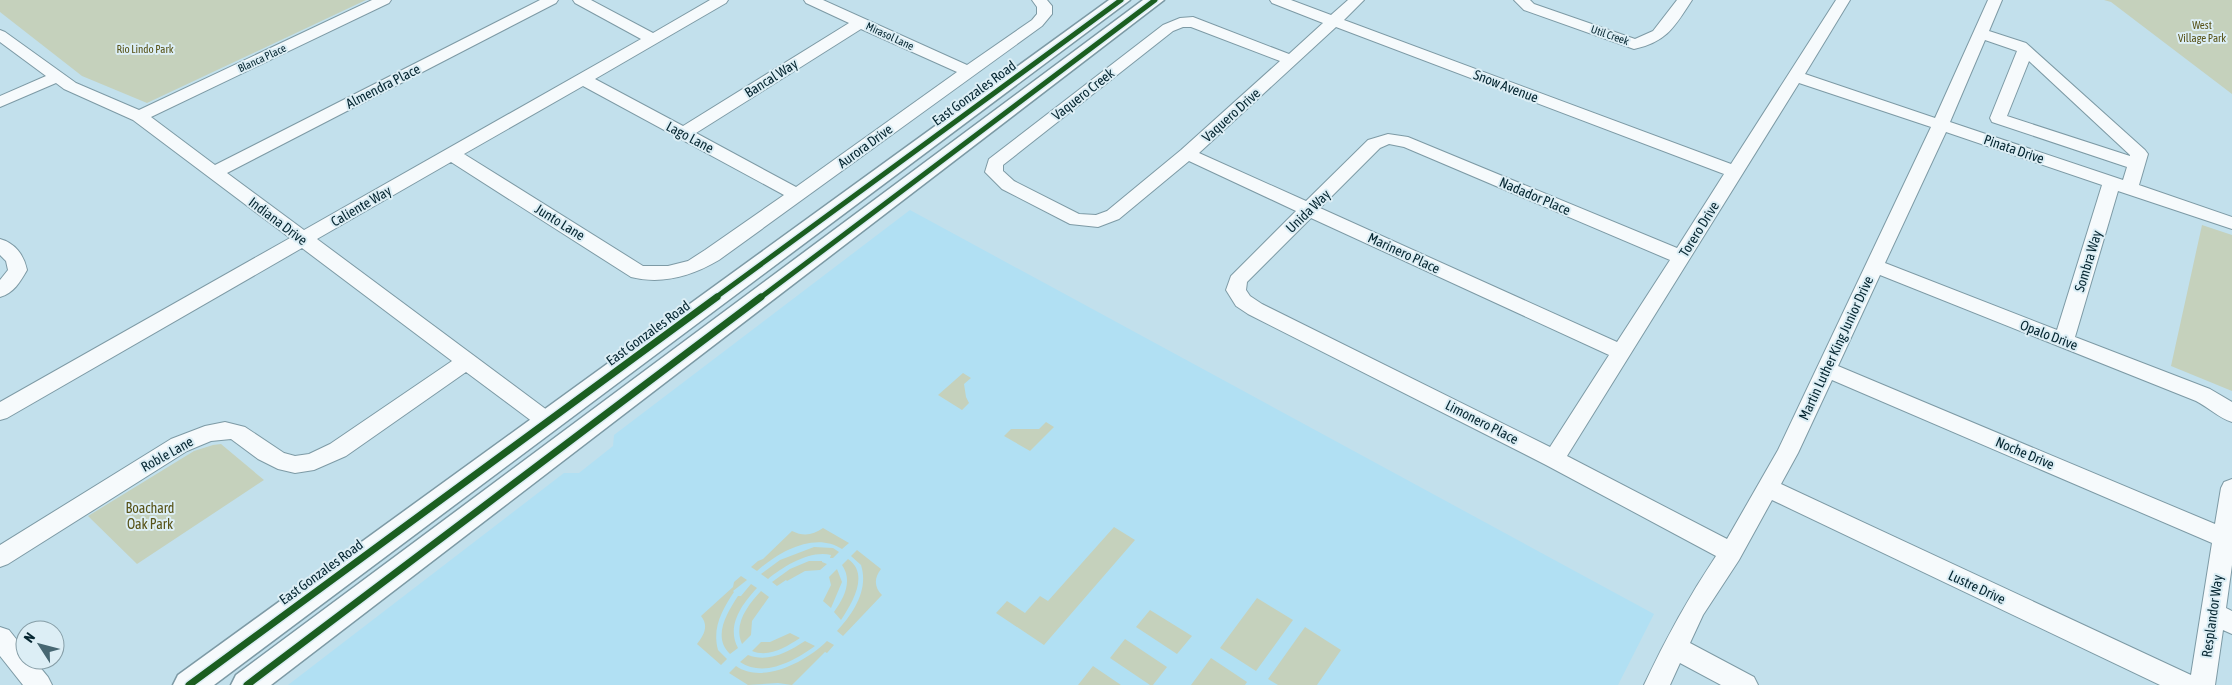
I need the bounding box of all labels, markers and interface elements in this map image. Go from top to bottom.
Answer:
park label: West Village Park [2178,19,2226,44]
street label: Mirasol Lane [864,20,916,52]
street label: Util Creek [1589,23,1631,47]
street label: Blanca Place [236,42,288,74]
park label: Rio Lindo Park [116,43,174,55]
street label: Bancal Way [742,55,801,100]
street label: East Gonzales Road [929,57,1019,129]
street label: Almendra Place [343,60,423,112]
street label: Vaquero Creek [1049,65,1117,123]
street label: Snow Avenue [1471,66,1541,106]
street label: Vaquero Drive [1199,85,1263,145]
street label: Lago Lane [664,118,716,156]
street label: Aurora Drive [834,121,896,171]
street label: Pinata Drive [1982,131,2046,167]
street label: Nadador Place [1497,174,1573,218]
street label: Caliente Way [328,182,394,230]
street label: Unida Way [1283,186,1334,236]
street label: Indiana Drive [246,194,310,248]
street label: Torero Drive [1676,198,1722,260]
street label: Junto Lane [532,201,588,243]
street label: Sombra Way [2071,228,2105,294]
street label: Marinero Place [1365,229,1443,277]
street label: Martin Luther King Junior Drive [1796,273,1876,423]
street label: East Gonzales Road [603,297,693,369]
street label: Opalo Drive [2018,317,2080,353]
street label: Limonero Place [1443,397,1521,447]
street label: Roble Lane [138,433,196,475]
street label: Noche Drive [1993,433,2057,473]
park label: Boachard Oak Park [126,500,174,532]
street label: East Gonzales Road [276,536,366,608]
street label: Lustre Drive [1946,567,2008,607]
street label: Resplandor Way [2198,573,2226,658]
north arrow [15,620,65,670]
text: N [21,629,38,645]

